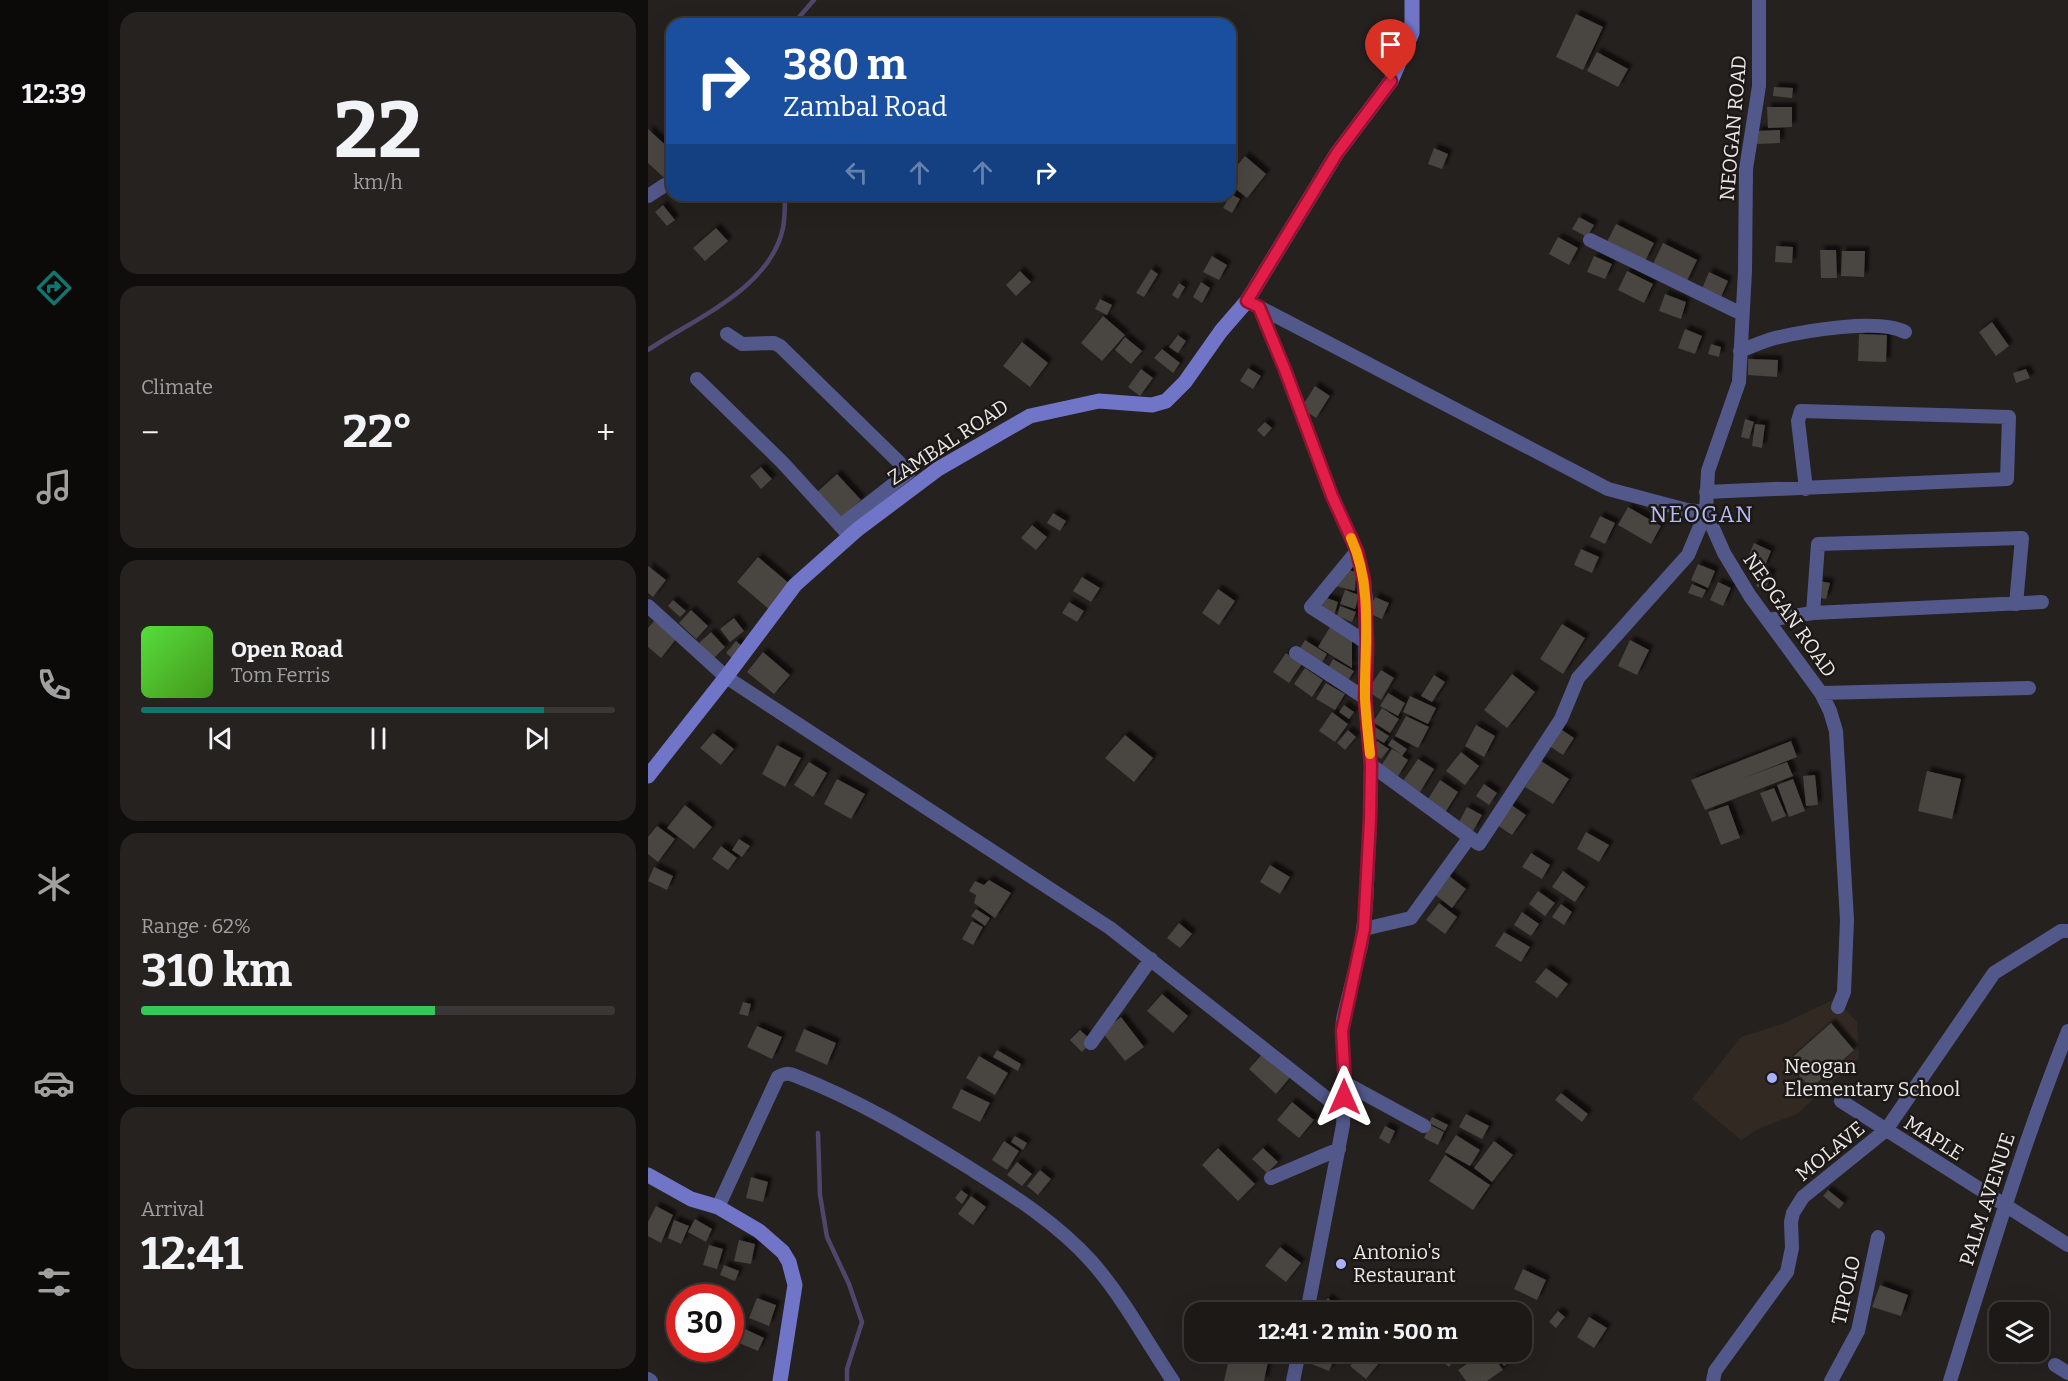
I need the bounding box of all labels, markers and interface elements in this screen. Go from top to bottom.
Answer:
pin [1365,19,1416,81]
icon: arrive [1374,28,1407,61]
text: 380 m [783,40,907,90]
icon: right [684,42,762,120]
street label: NEOGAN ROAD [1715,54,1751,202]
text: 12:39 [22,78,86,110]
text: 22 [334,84,422,178]
text: Zambal Road [783,91,947,123]
icon: left [840,156,873,189]
icon: ahead [903,156,936,189]
icon: ahead [966,156,999,189]
icon: right [1029,156,1062,189]
text: km/h [353,170,403,194]
icon: directions [33,267,75,309]
text: Climate [141,375,213,399]
street label: ZAMBAL ROAD [883,394,1013,490]
text: 22° [342,405,413,459]
text: − [141,413,159,453]
text: + [596,413,615,453]
icon: music [33,466,75,508]
district label: NEOGAN [1650,501,1754,528]
street label: NEOGAN ROAD [1738,548,1842,682]
text: Open Road [231,636,343,663]
text: Tom Ferris [231,663,330,687]
icon: phone [33,664,75,706]
icon: previous [204,722,237,755]
icon: pause [362,722,395,755]
icon: next [520,722,553,755]
icon: climate [33,863,75,905]
text: Range · 62% [141,914,251,938]
text: 310 km [141,944,292,998]
place label: Neogan Elementary School [1784,1054,1961,1101]
icon: car [33,1062,75,1104]
position arrow [1312,1065,1376,1129]
marker: Neogan Elementary School [1765,1071,1779,1085]
street label: MAPLE [1900,1110,1968,1166]
street label: MOLAVE [1791,1116,1869,1186]
street label: PALM AVENUE [1954,1129,2020,1269]
text: Arrival [141,1197,204,1221]
text: 12:41 [141,1227,243,1281]
place label: Antonio's Restaurant [1353,1240,1456,1287]
street label: TIPOLO [1826,1253,1866,1327]
marker: Antonio's Restaurant [1334,1257,1348,1271]
icon: filters [33,1261,75,1303]
speed limit sign: 30 [666,1284,744,1362]
map controls [1989,1302,2049,1362]
button: layers [1989,1302,2049,1362]
text: 12:41 · 2 min · 500 m [1258,1318,1458,1345]

